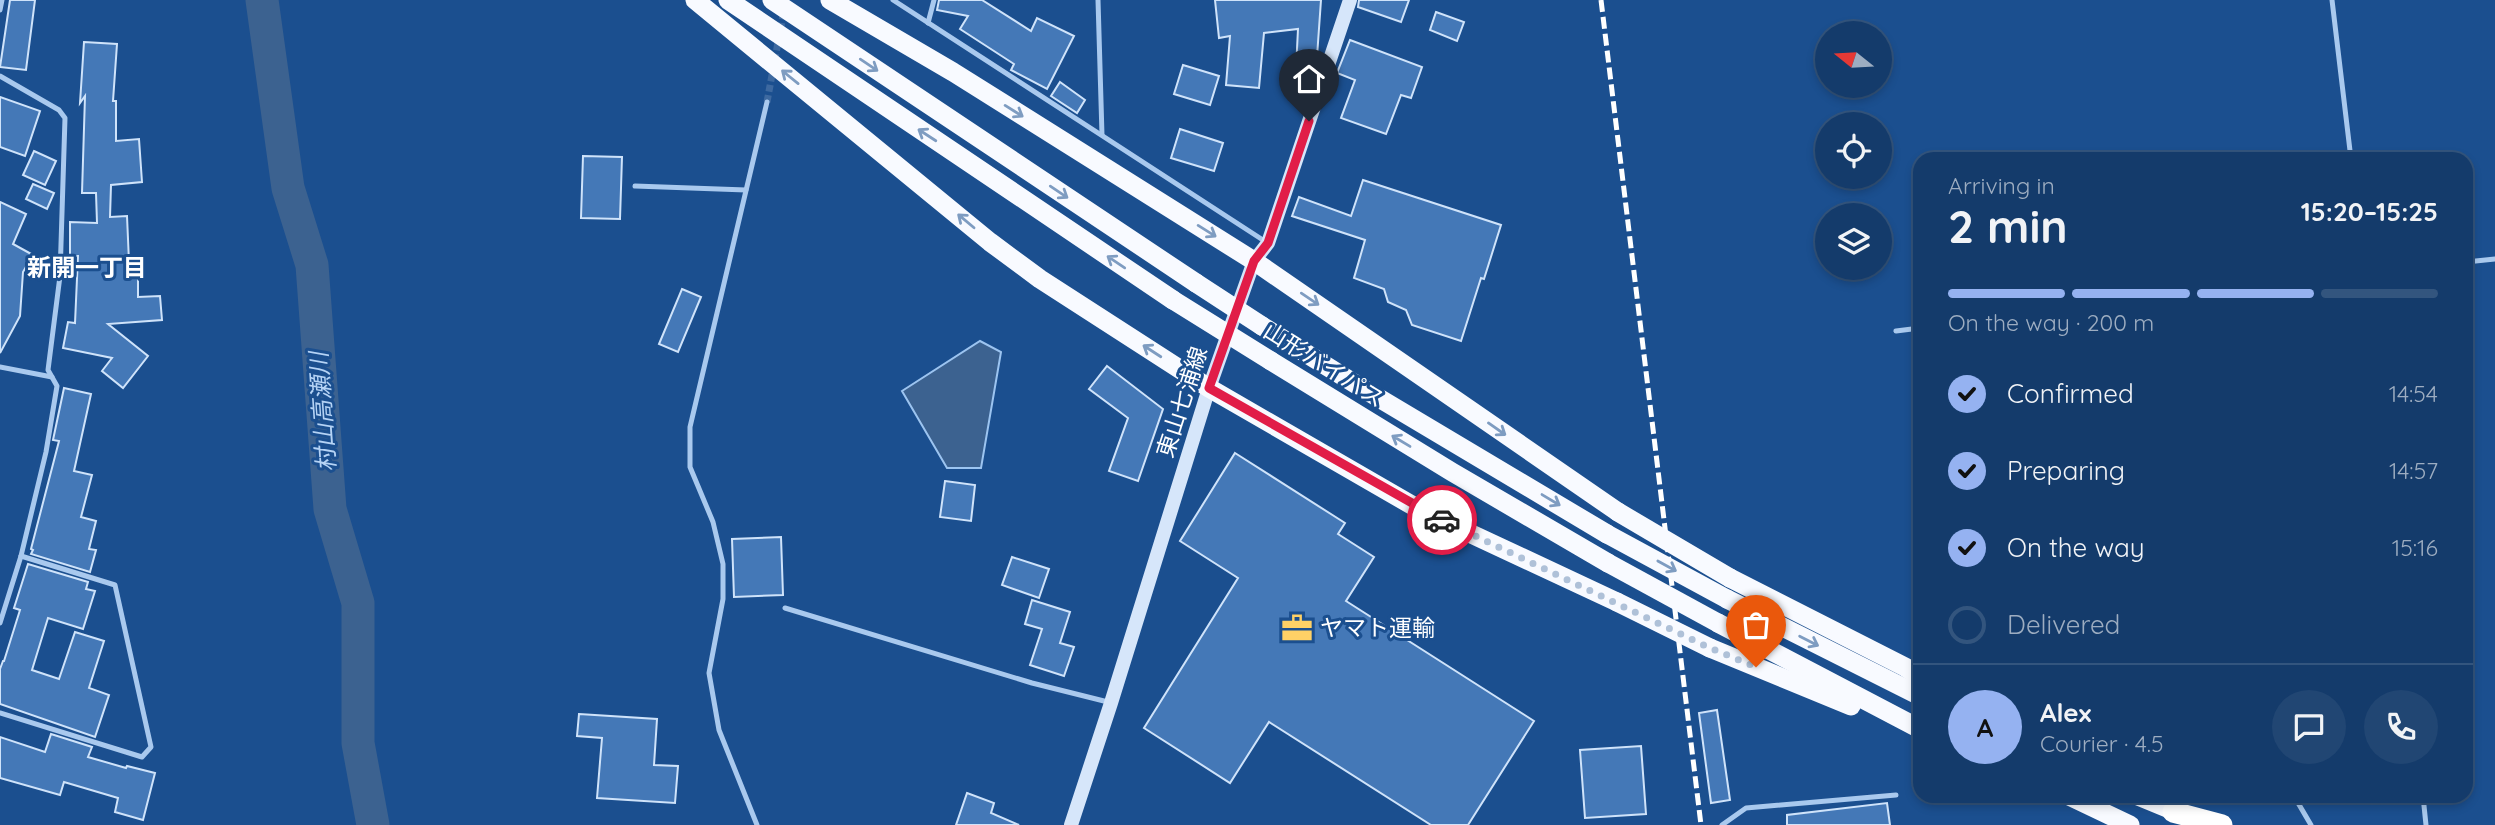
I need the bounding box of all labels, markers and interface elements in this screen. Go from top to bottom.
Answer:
north arrow [1815,21,1892,98]
map controls [1815,21,1892,280]
pin [1279,49,1339,121]
one-way arrow [859,59,879,73]
icon: home [1290,60,1328,98]
one-way arrow [781,69,799,85]
one-way arrow [1004,104,1024,118]
button: locate [1815,112,1892,189]
one-way arrow [918,128,937,142]
text: Arriving in [1948,171,2055,200]
one-way arrow [1049,184,1068,199]
text: 15:20–15:25 [2301,195,2438,228]
text: 2 min [1948,197,2068,255]
button: layers [1815,203,1892,280]
one-way arrow [957,213,975,229]
one-way arrow [1197,224,1216,239]
district label: 新開一丁目 [27,252,147,282]
one-way arrow [1107,255,1126,269]
one-way arrow [1300,292,1319,306]
text: On the way · 200 m [1948,308,2154,337]
street label: 山形バイパス [1258,316,1390,413]
street label: 東山七浦線 [1150,343,1213,461]
one-way arrow [1143,344,1162,359]
water label: 村山高瀬川 [303,348,341,473]
icon: check [1948,375,1986,413]
text: Confirmed [2007,377,2134,410]
text: 14:54 [2389,379,2438,408]
one-way arrow [1487,422,1507,436]
one-way arrow [1392,434,1412,448]
icon: check [1948,452,1986,490]
text: Preparing [2007,454,2125,487]
text: 14:57 [2389,456,2438,485]
courier [1407,485,1477,555]
one-way arrow [1540,494,1560,508]
icon: car [1423,501,1461,539]
icon: check [1948,529,1986,567]
text: On the way [2007,531,2145,564]
text: 15:16 [2392,533,2438,562]
one-way arrow [1656,560,1677,573]
pin [1726,595,1786,667]
icon: bag [1737,606,1775,644]
text: Delivered [2007,608,2120,641]
office icon: ヤマト運輸 [1280,611,1314,645]
place label: ヤマト運輸 [1320,613,1435,642]
one-way arrow [1799,634,1819,648]
button: chat [2272,690,2346,764]
button: phone [2364,690,2438,764]
text: Alex [2040,696,2091,729]
text: A [1977,711,1993,744]
text: Courier · 4.5 [2040,729,2164,758]

